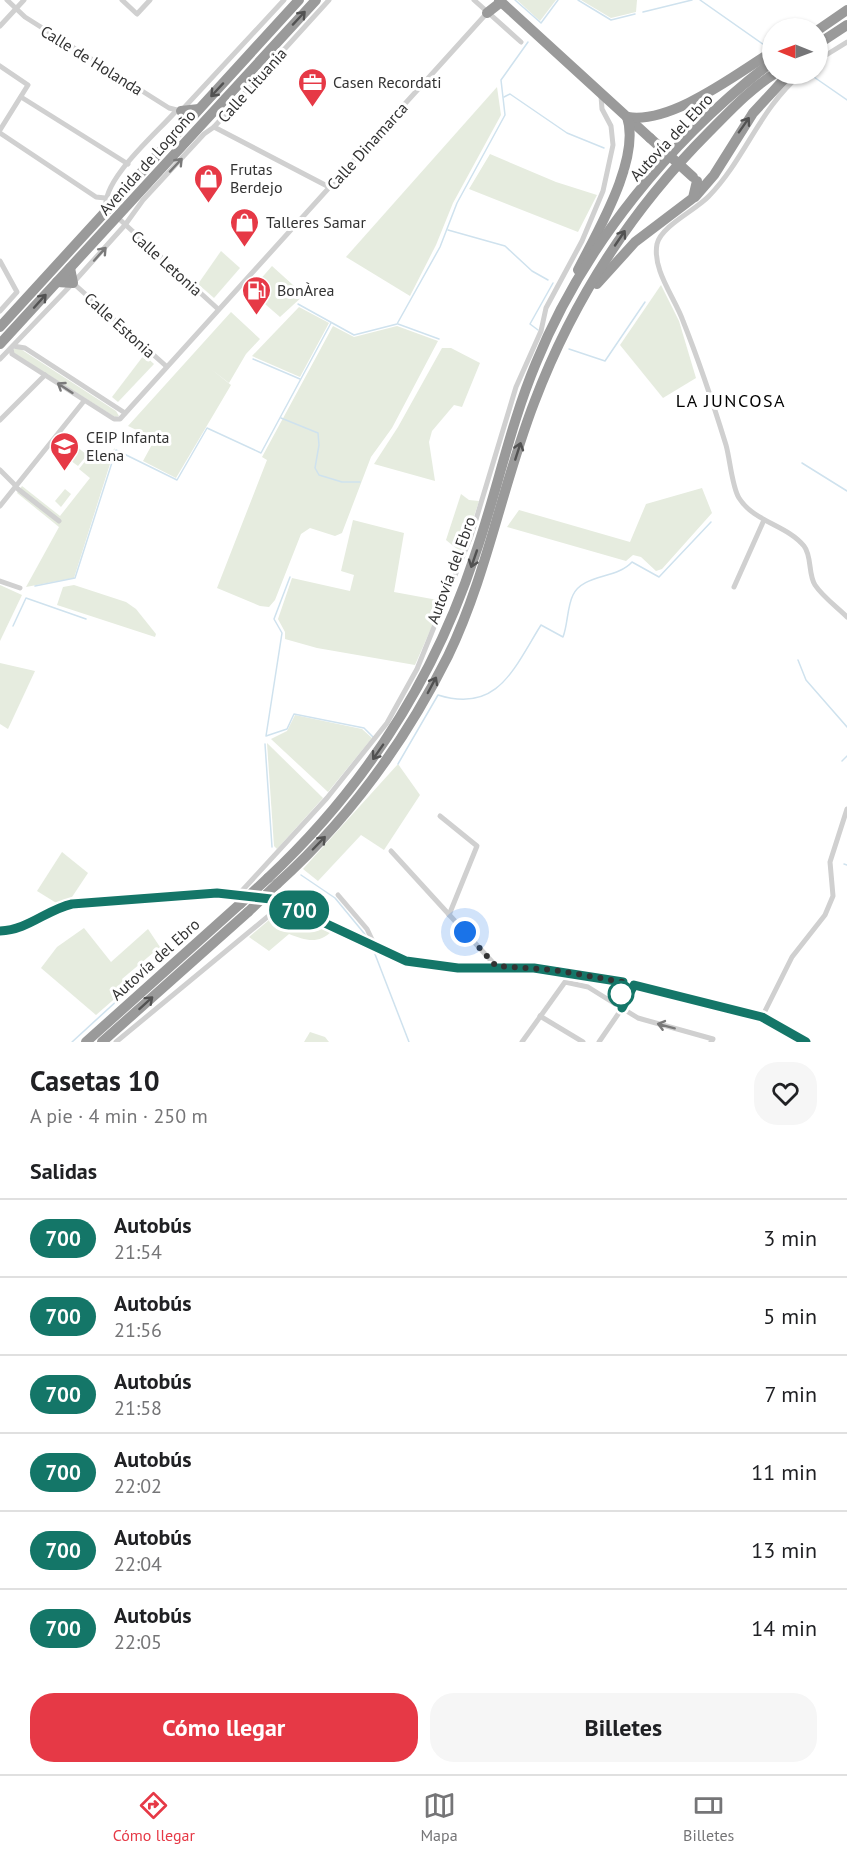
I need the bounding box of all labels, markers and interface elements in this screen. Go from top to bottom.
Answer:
one-way arrow [292,11,306,26]
north arrow [762,18,828,84]
map controls [762,18,828,84]
street label: Calle de Holanda [37,21,147,99]
street label: Calle Lituania [213,43,291,127]
office icon: Casen Recordati [296,66,328,108]
place label: Casen Recordati [333,72,442,92]
one-way arrow [210,83,224,98]
street label: Autovía del Ebro [625,89,717,185]
street label: Calle Dinamarca [322,98,412,194]
street label: Avenida de Logroño [94,105,200,219]
one-way arrow [738,118,750,134]
one-way arrow [169,157,183,172]
place label: Frutas Berdejo [230,159,283,197]
shop icon: Frutas Berdejo [193,162,225,204]
shop icon: Talleres Samar [229,206,261,248]
place label: Talleres Samar [266,212,367,232]
street label: Calle Letonia [127,226,207,300]
one-way arrow [614,230,626,247]
one-way arrow [93,247,107,262]
fuel station icon: BonÀrea [240,274,272,316]
place label: BonÀrea [277,280,335,300]
street label: Calle Estonia [80,288,160,362]
one-way arrow [32,294,46,309]
one-way arrow [57,382,73,394]
district label: LA JUNCOSA [676,389,786,412]
place label: CEIP Infanta Elena [86,427,170,465]
school or university icon: CEIP Infanta Elena [49,430,81,472]
one-way arrow [513,442,524,461]
street label: Autovía del Ebro [422,514,480,626]
one-way arrow [468,549,479,568]
one-way arrow [426,677,438,694]
one-way arrow [372,743,384,760]
one-way arrow [312,836,327,851]
line badge: 700 [264,890,334,930]
text: 700 [281,897,317,924]
street label: Autovía del Ebro [106,914,204,1004]
your location [450,917,480,947]
unlabelled marker [608,981,634,1007]
one-way arrow [138,996,153,1010]
one-way arrow [657,1020,676,1031]
text: Casetas 10 [30,1062,160,1099]
button: heart [754,1062,817,1125]
text: A pie · 4 min · 250 m [30,1103,208,1129]
text: Salidas [30,1157,97,1185]
text: Autobús [114,1211,191,1239]
text: 3 min [763,1224,817,1252]
text: 700 [45,1225,81,1252]
text: 21:54 [114,1239,162,1265]
text: Autobús [114,1289,191,1317]
text: 5 min [763,1302,817,1330]
text: 700 [45,1303,81,1330]
text: 21:56 [114,1317,162,1343]
text: Autobús [114,1367,191,1395]
text: 7 min [765,1380,817,1408]
text: 700 [45,1381,81,1408]
text: 21:58 [114,1395,162,1421]
text: Autobús [114,1445,191,1473]
text: 11 min [751,1458,817,1486]
text: 700 [45,1459,81,1486]
text: 22:02 [114,1473,162,1499]
text: Autobús [114,1523,191,1551]
text: 13 min [751,1536,817,1564]
text: 700 [45,1537,81,1564]
text: 22:04 [114,1551,162,1577]
text: Autobús [114,1601,191,1629]
text: 14 min [751,1614,817,1642]
text: 700 [45,1615,81,1642]
text: 22:05 [114,1629,162,1655]
button: Cómo llegar [30,1693,418,1762]
button: Billetes [430,1693,817,1762]
tab: Cómo llegar [113,1789,195,1845]
tab: Mapa [420,1789,458,1845]
tab: Billetes [683,1789,734,1845]

